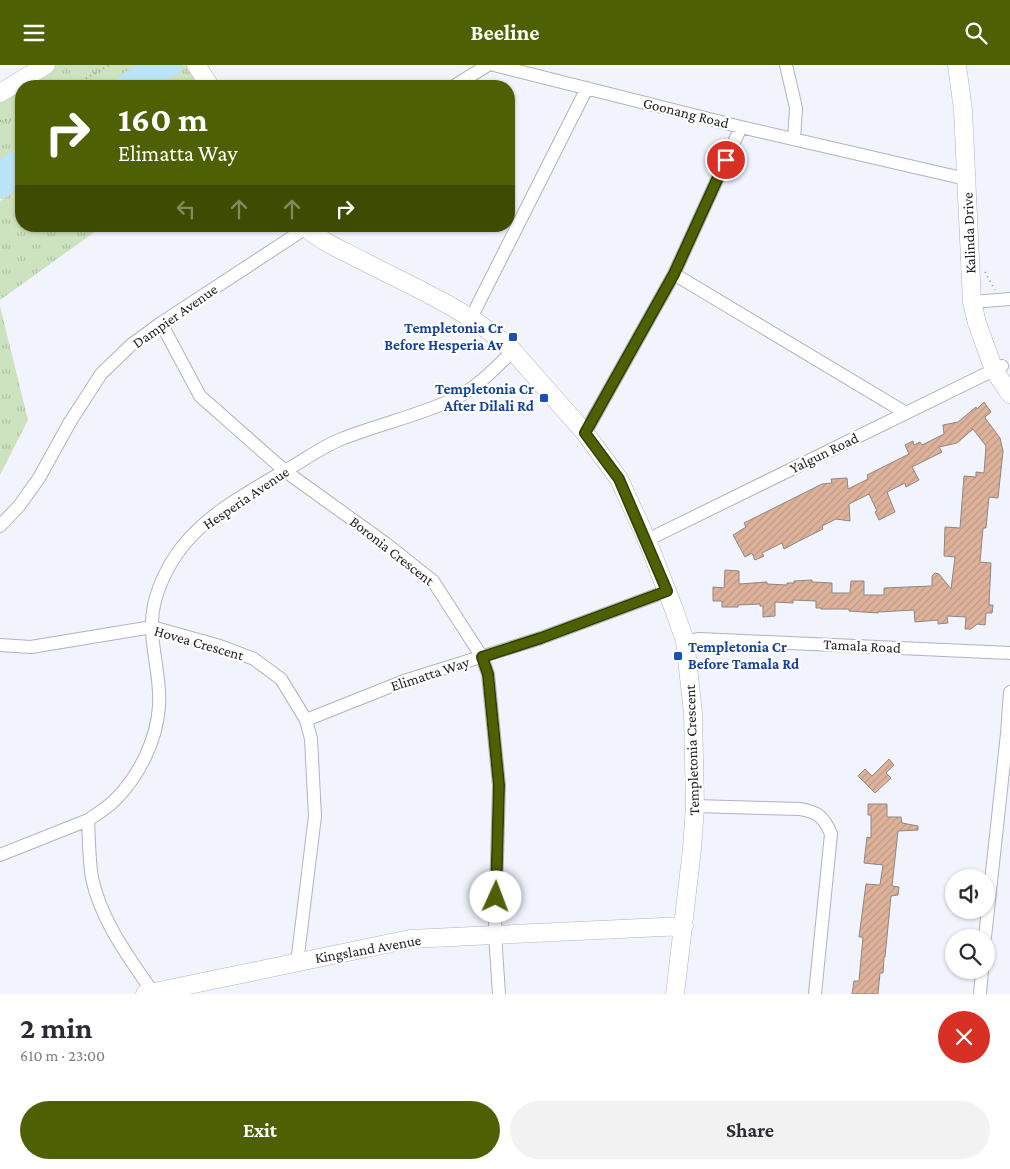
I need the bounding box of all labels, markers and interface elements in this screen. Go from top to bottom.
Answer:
icon: menu [20,19,48,47]
icon: search [962,19,990,47]
text: Beeline [470,20,540,45]
street label: Goonang Road [641,95,731,132]
icon: right [35,100,100,165]
text: 160 m [118,100,208,139]
pin [705,139,747,181]
text: Elimatta Way [118,141,238,166]
icon: arrive [712,146,740,174]
street label: Kalinda Drive [960,192,978,274]
icon: left [172,195,200,223]
icon: ahead [225,195,253,223]
icon: ahead [278,195,306,223]
icon: right [331,195,359,223]
street label: Dampier Avenue [130,281,221,352]
place label: Templetonia Cr Before Hesperia Av [384,320,504,353]
marker: Templetonia Cr Before Hesperia Av [507,331,519,343]
place label: Templetonia Cr After Dilali Rd [435,381,535,414]
marker: Templetonia Cr After Dilali Rd [538,392,550,404]
street label: Yalgun Road [787,429,861,477]
street label: Hesperia Avenue [200,463,293,533]
street label: Boronia Crescent [347,513,438,589]
street label: Hovea Crescent [152,623,247,664]
street label: Tamala Road [823,636,901,656]
place label: Templetonia Cr Before Tamala Rd [688,639,800,672]
marker: Templetonia Cr Before Tamala Rd [672,650,684,662]
street label: Elimatta Way [389,654,472,695]
street label: Templetonia Crescent [682,683,703,816]
map controls [945,869,995,979]
button: sound [945,869,995,919]
position arrow [469,870,521,922]
button: search [945,929,995,979]
street label: Kingsland Avenue [314,932,423,967]
text: 2 min [20,1011,92,1044]
button: close [938,1011,990,1063]
text: 610 m · 23:00 [20,1047,105,1064]
button: Exit [20,1101,500,1159]
button: Share [510,1101,990,1159]

